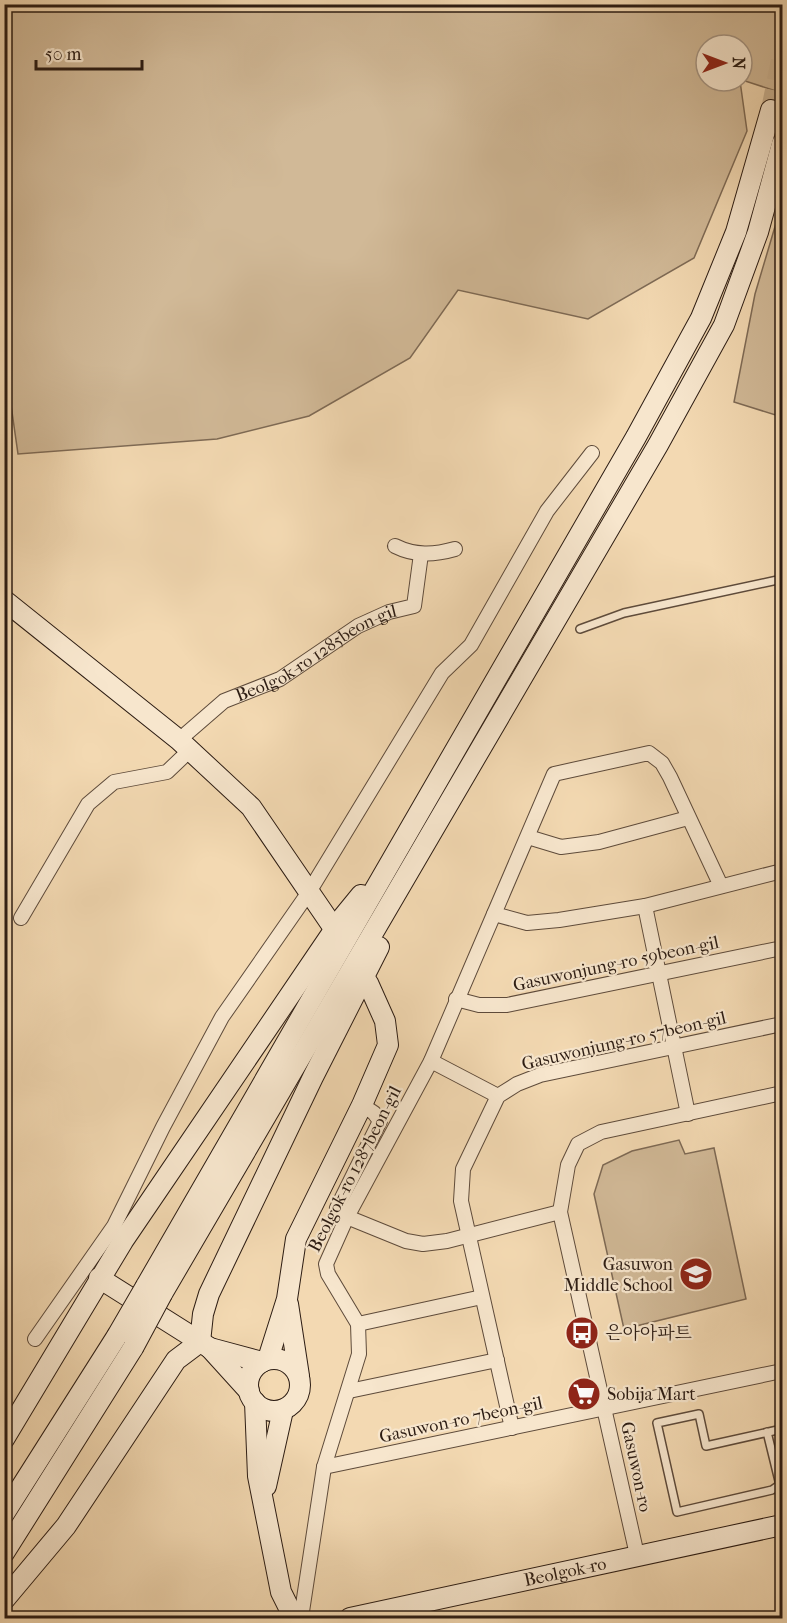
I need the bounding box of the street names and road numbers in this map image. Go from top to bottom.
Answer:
street label: Beolgok-ro 1285beon-gil [232,600,399,706]
street label: Gasuwonjung-ro 59beon-gil [511,932,721,996]
street label: Gasuwonjung-ro 57beon-gil [520,1007,728,1075]
street label: Beolgok-ro 1287beon-gil [304,1083,406,1255]
street label: Gasuwon-ro 7beon-gil [377,1392,545,1448]
street label: Gasuwon-ro [616,1420,656,1514]
street label: Beolgok-ro [522,1553,608,1591]

